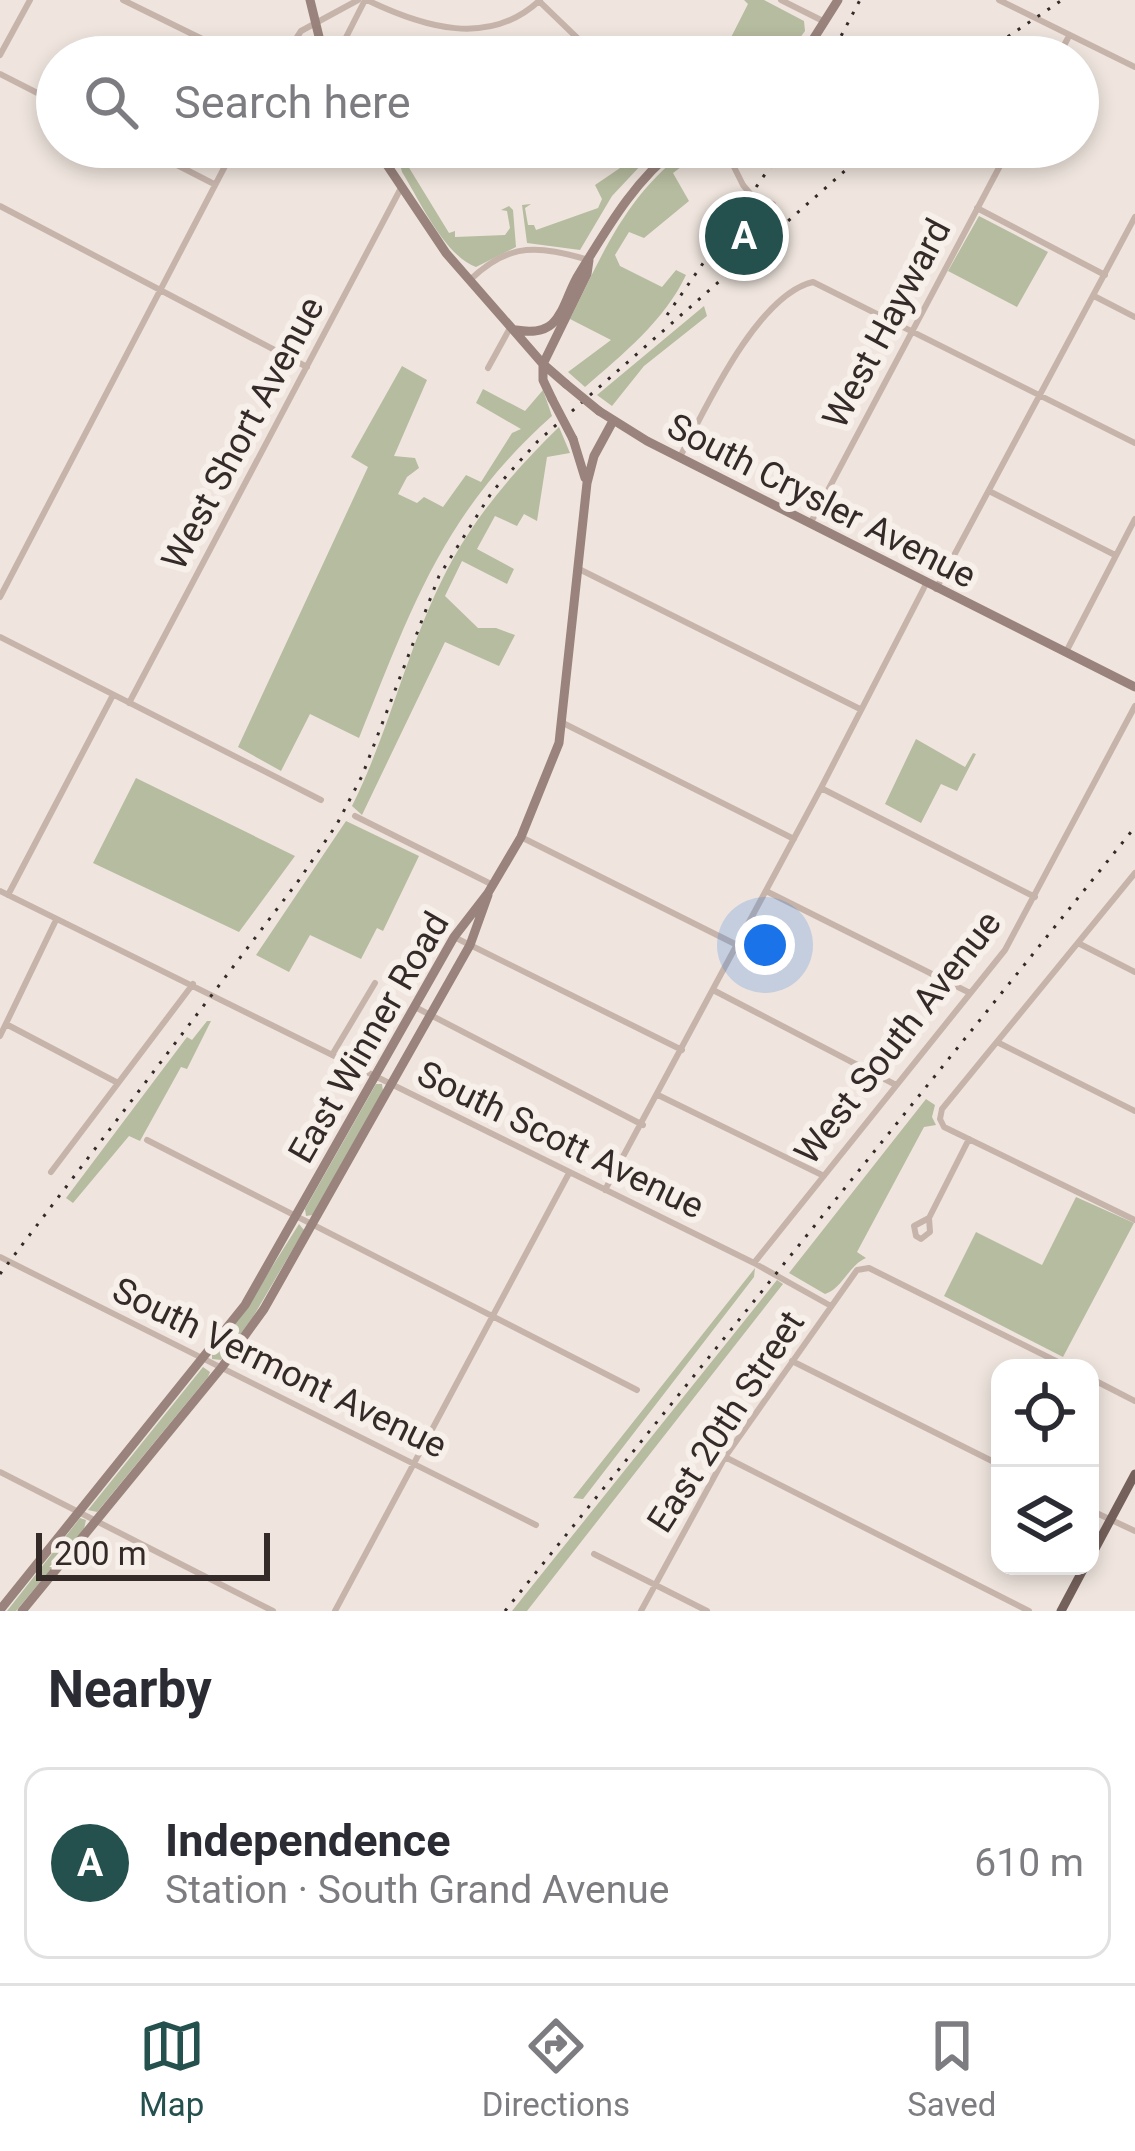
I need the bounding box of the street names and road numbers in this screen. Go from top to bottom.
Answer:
street label: West Hayward [814,212,960,435]
street label: West Short Avenue [153,290,333,577]
street label: South Crysler Avenue [660,405,983,597]
street label: West South Avenue [786,903,1010,1173]
street label: East Winner Road [280,905,458,1170]
street label: South Scott Avenue [411,1052,711,1227]
street label: South Vermont Avenue [106,1269,453,1467]
street label: East 20th Street [639,1303,813,1540]

